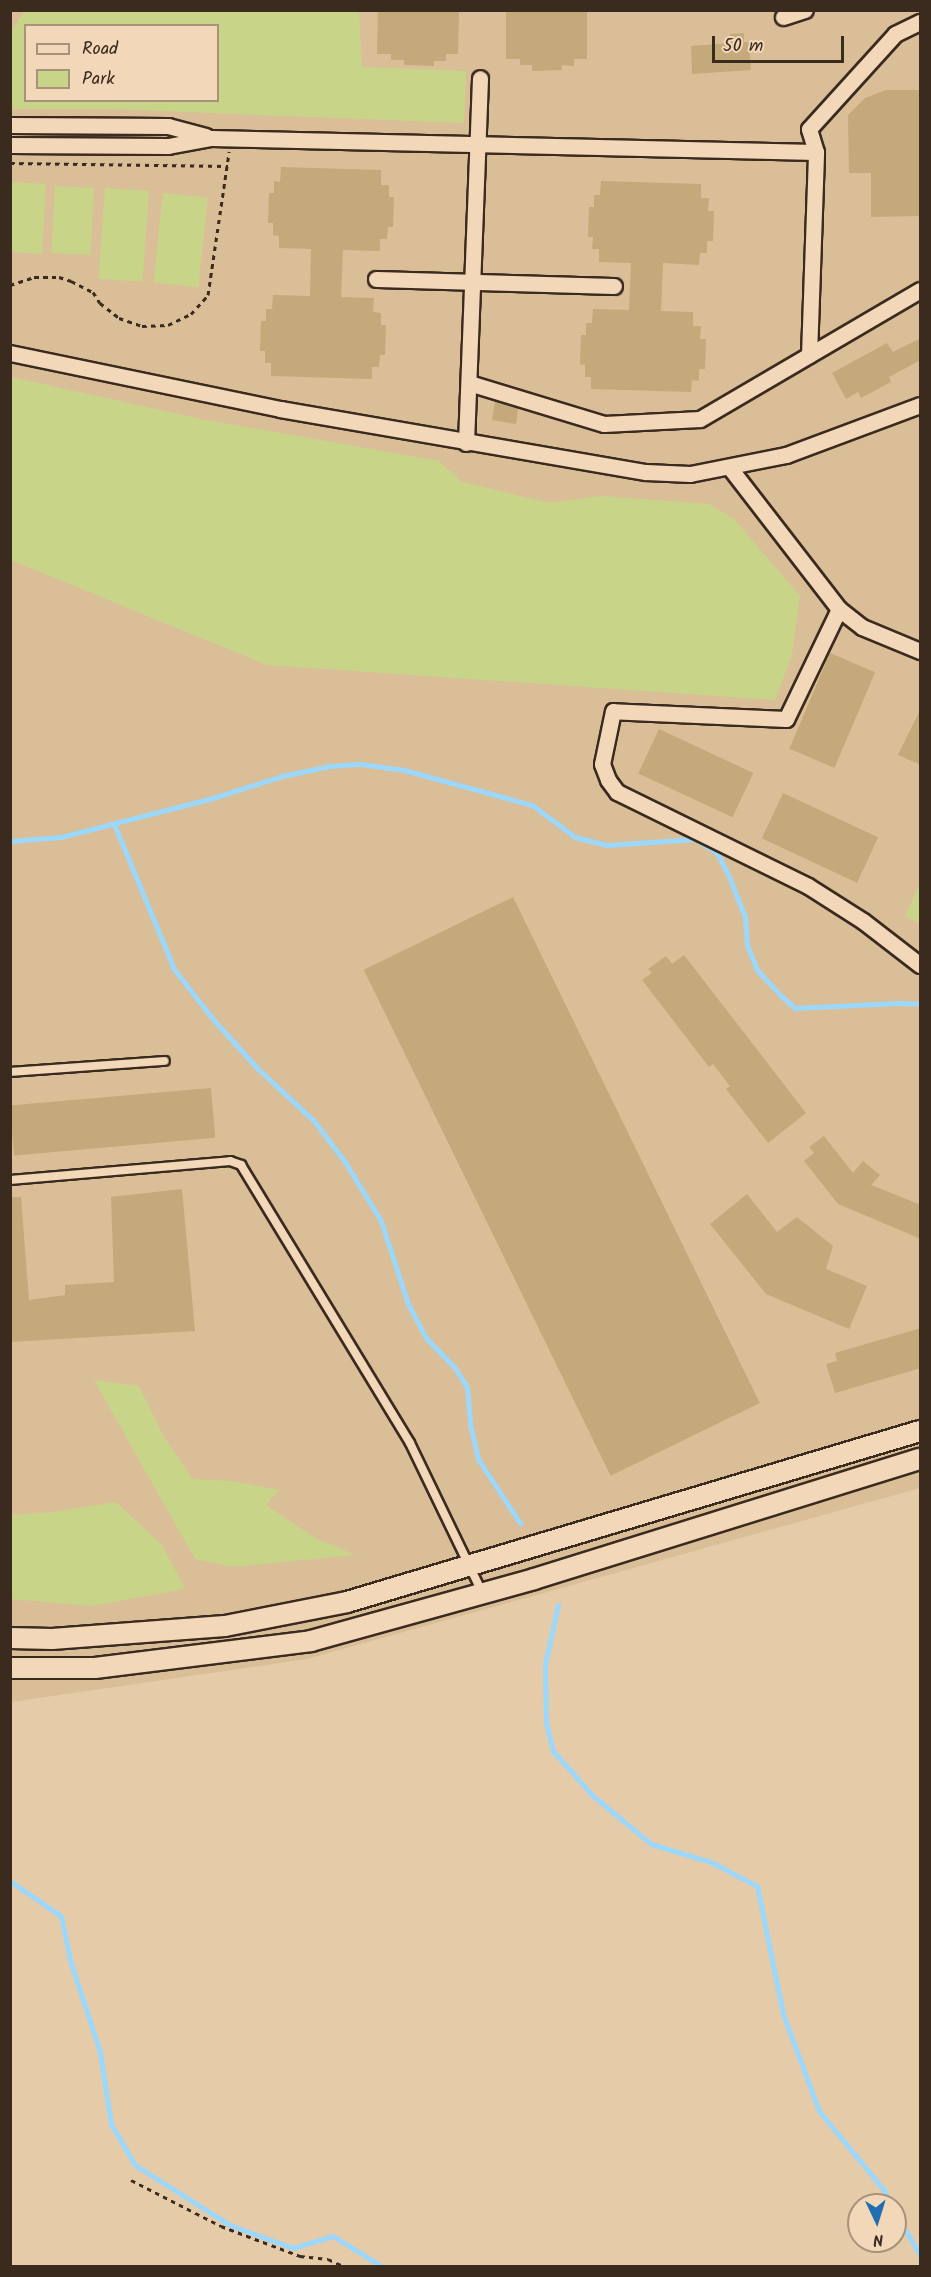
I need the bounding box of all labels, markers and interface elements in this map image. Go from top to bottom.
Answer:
legend [24,24,219,102]
scale bar [715,24,847,62]
text: 50 m [723,32,763,61]
text: Road [82,35,118,64]
text: Park [82,65,115,94]
north arrow [847,2193,907,2253]
text: N [872,2227,884,2252]

